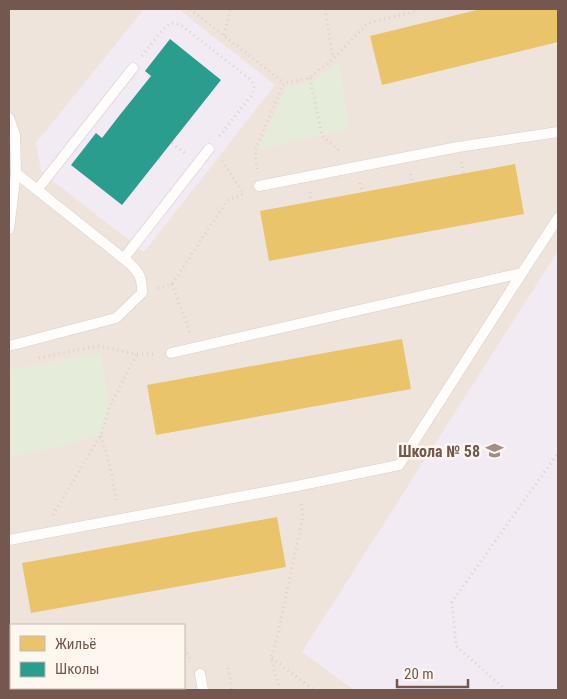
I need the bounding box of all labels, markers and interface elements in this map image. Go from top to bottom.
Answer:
school or university icon: Школа № 58 [484,441,504,461]
place label: Школа № 58 [398,442,480,461]
legend [10,624,185,689]
text: Жильё [55,635,96,653]
scale bar [397,656,468,688]
text: Школы [55,660,100,678]
text: 20 m [404,665,434,683]

